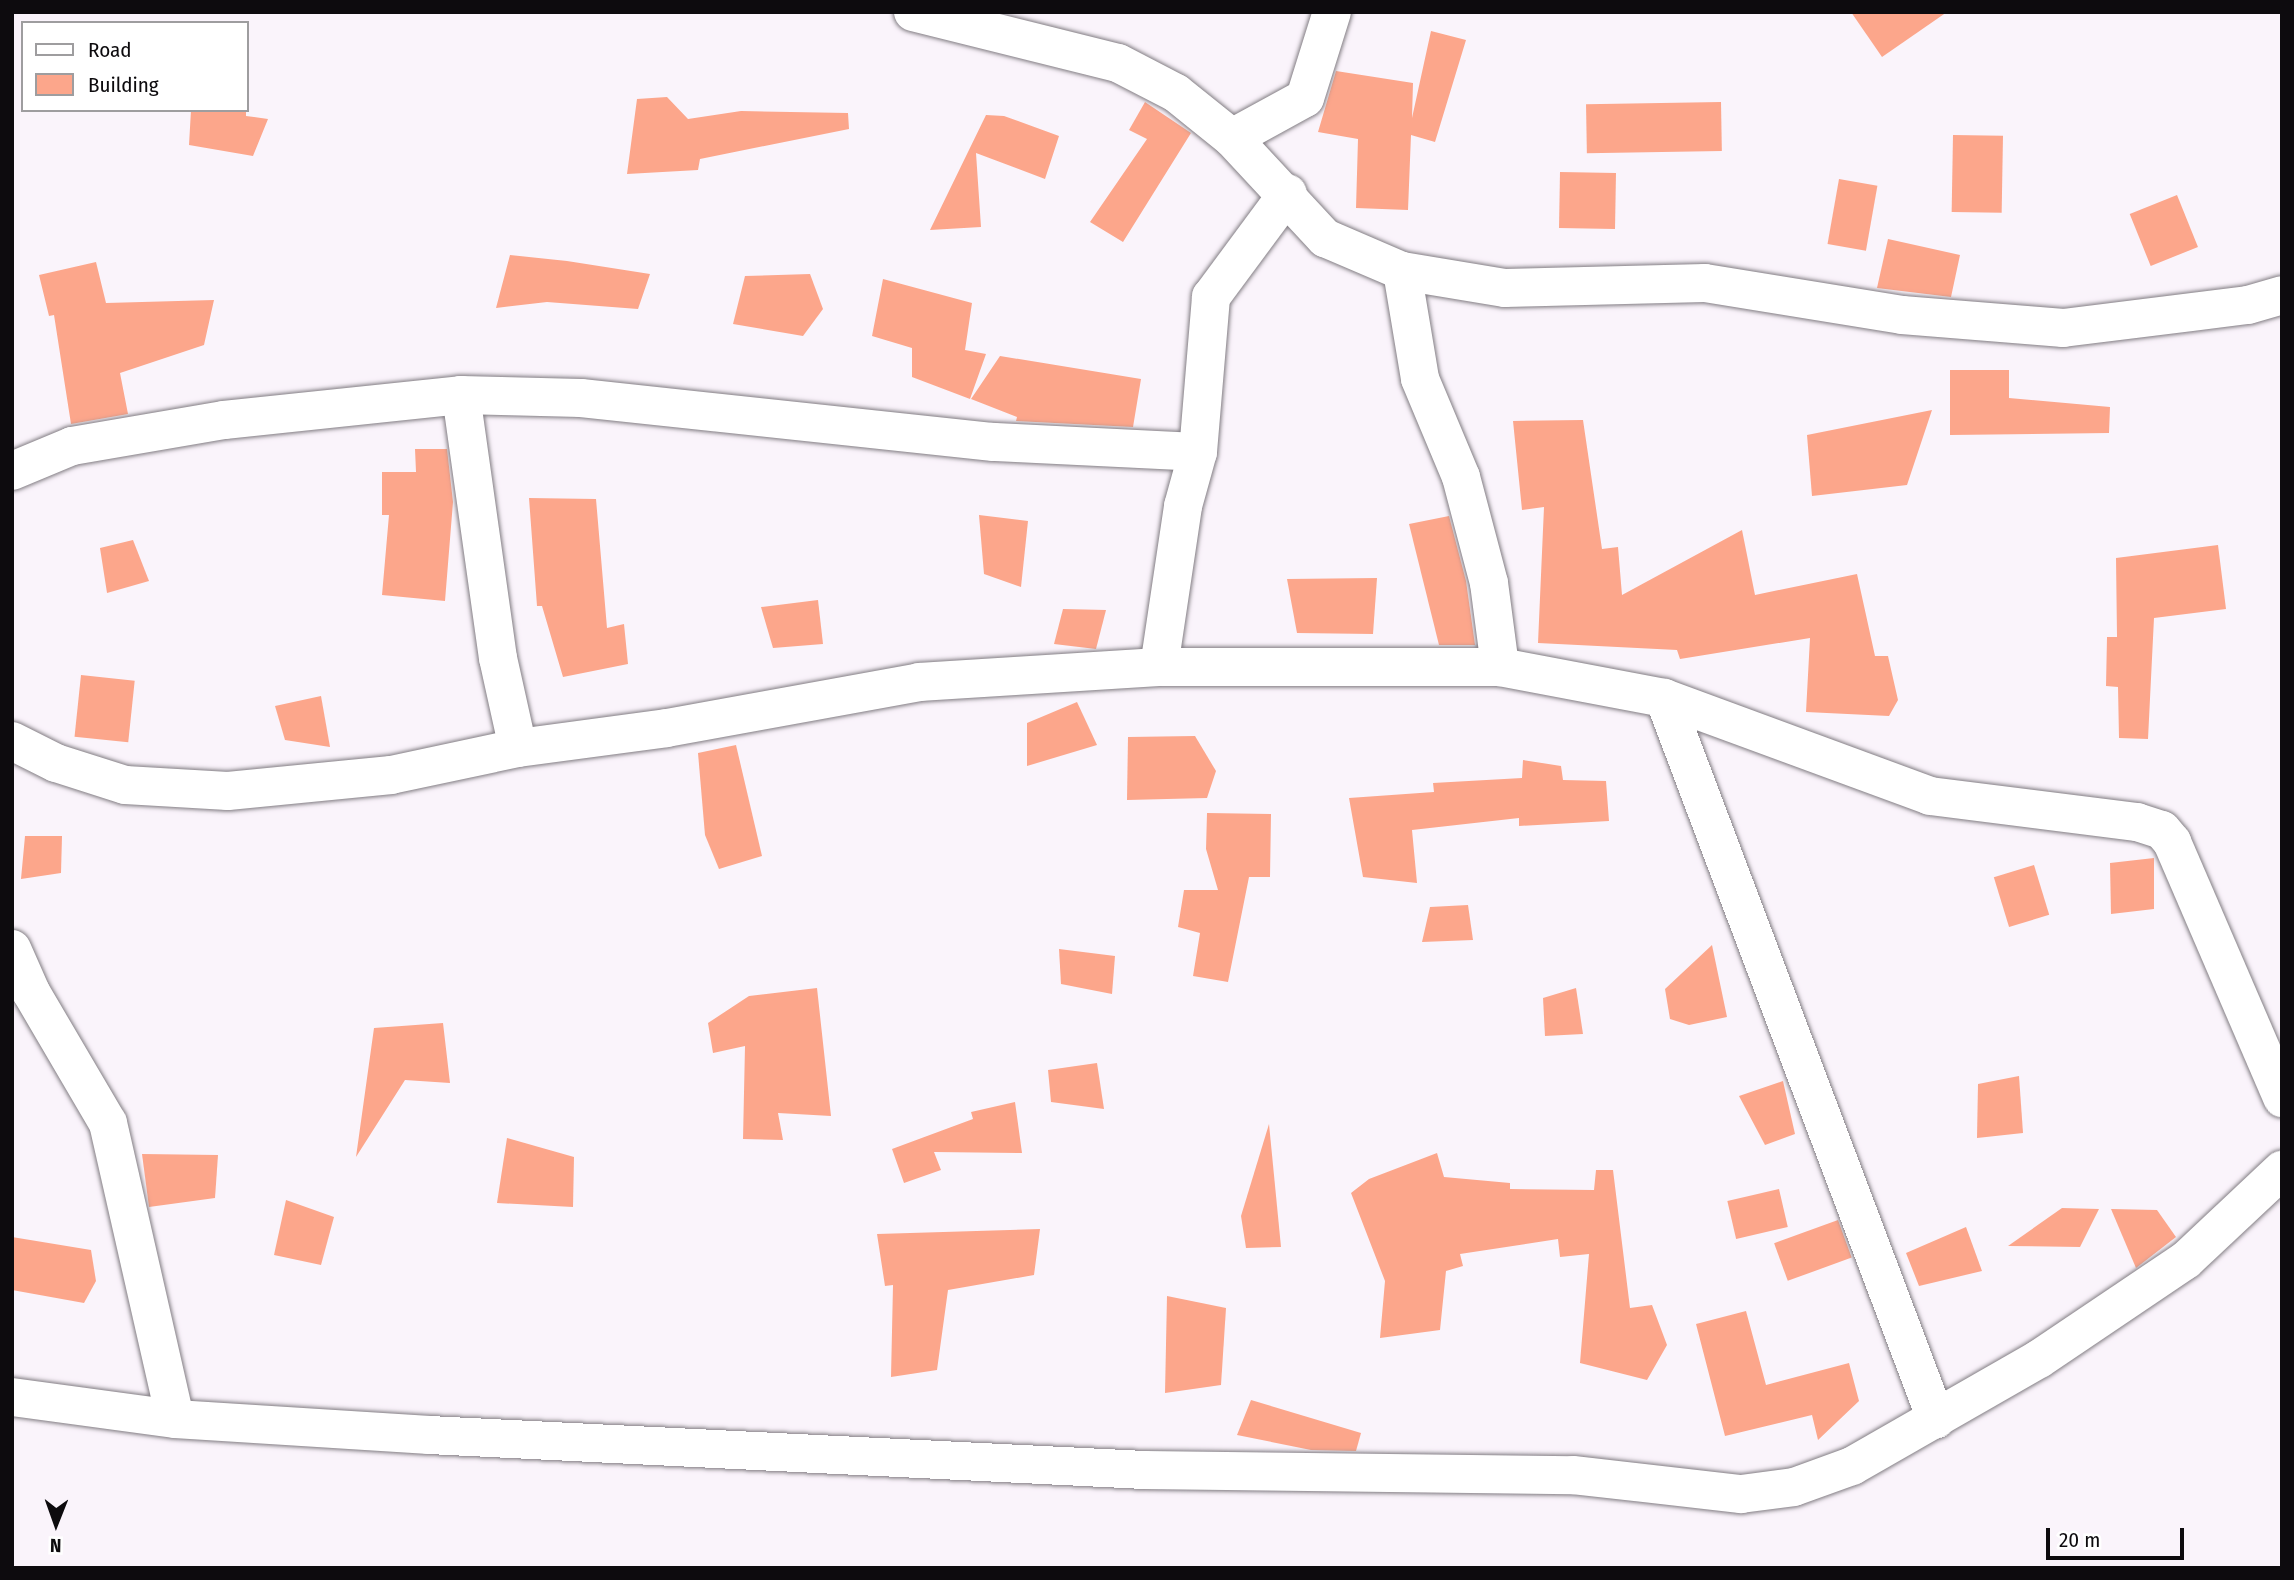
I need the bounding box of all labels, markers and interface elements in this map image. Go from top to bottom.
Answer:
legend [21,21,248,112]
text: Road [88,37,132,63]
text: Building [88,72,159,98]
north arrow [21,1489,91,1559]
scale bar [2049,1514,2187,1558]
text: 20 m [2059,1527,2100,1553]
text: N [50,1534,62,1557]

